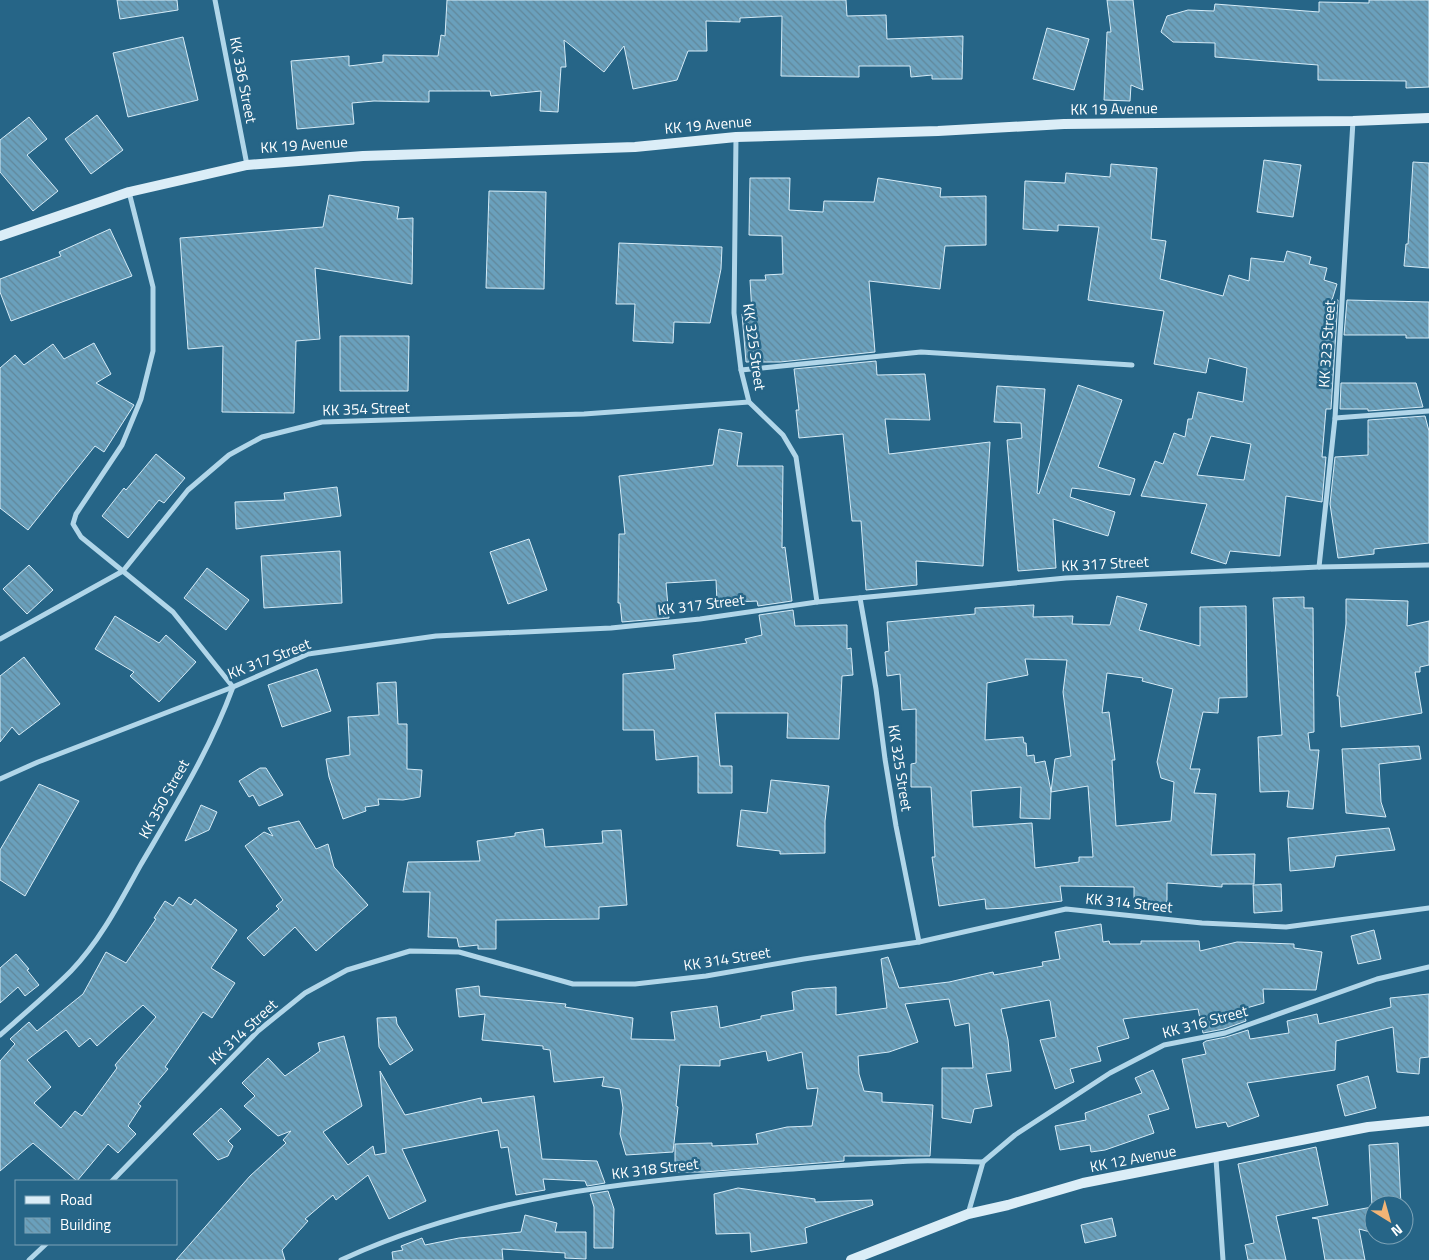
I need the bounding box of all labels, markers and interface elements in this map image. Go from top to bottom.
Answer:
street label: KK 336 Street [224,35,263,126]
street label: KK 19 Avenue [1070,96,1158,121]
street label: KK 19 Avenue [663,109,752,140]
street label: KK 19 Avenue [260,130,348,159]
street label: KK 323 Street [1312,299,1341,388]
street label: KK 325 Street [737,302,772,393]
street label: KK 354 Street [322,395,411,422]
street label: KK 317 Street [1061,550,1150,577]
street label: KK 317 Street [656,588,747,621]
street label: KK 317 Street [224,632,314,685]
street label: KK 325 Street [882,723,919,814]
street label: KK 350 Street [132,754,195,843]
street label: KK 314 Street [1084,886,1175,919]
street label: KK 314 Street [682,940,773,977]
street label: KK 314 Street [203,993,283,1070]
street label: KK 316 Street [1160,999,1251,1044]
street label: KK 12 Avenue [1088,1139,1178,1178]
street label: KK 318 Street [610,1152,701,1185]
legend [15,1180,178,1245]
text: Road [60,1188,92,1211]
north arrow [1364,1195,1414,1245]
text: Building [60,1213,111,1236]
text: N [1387,1219,1407,1242]

